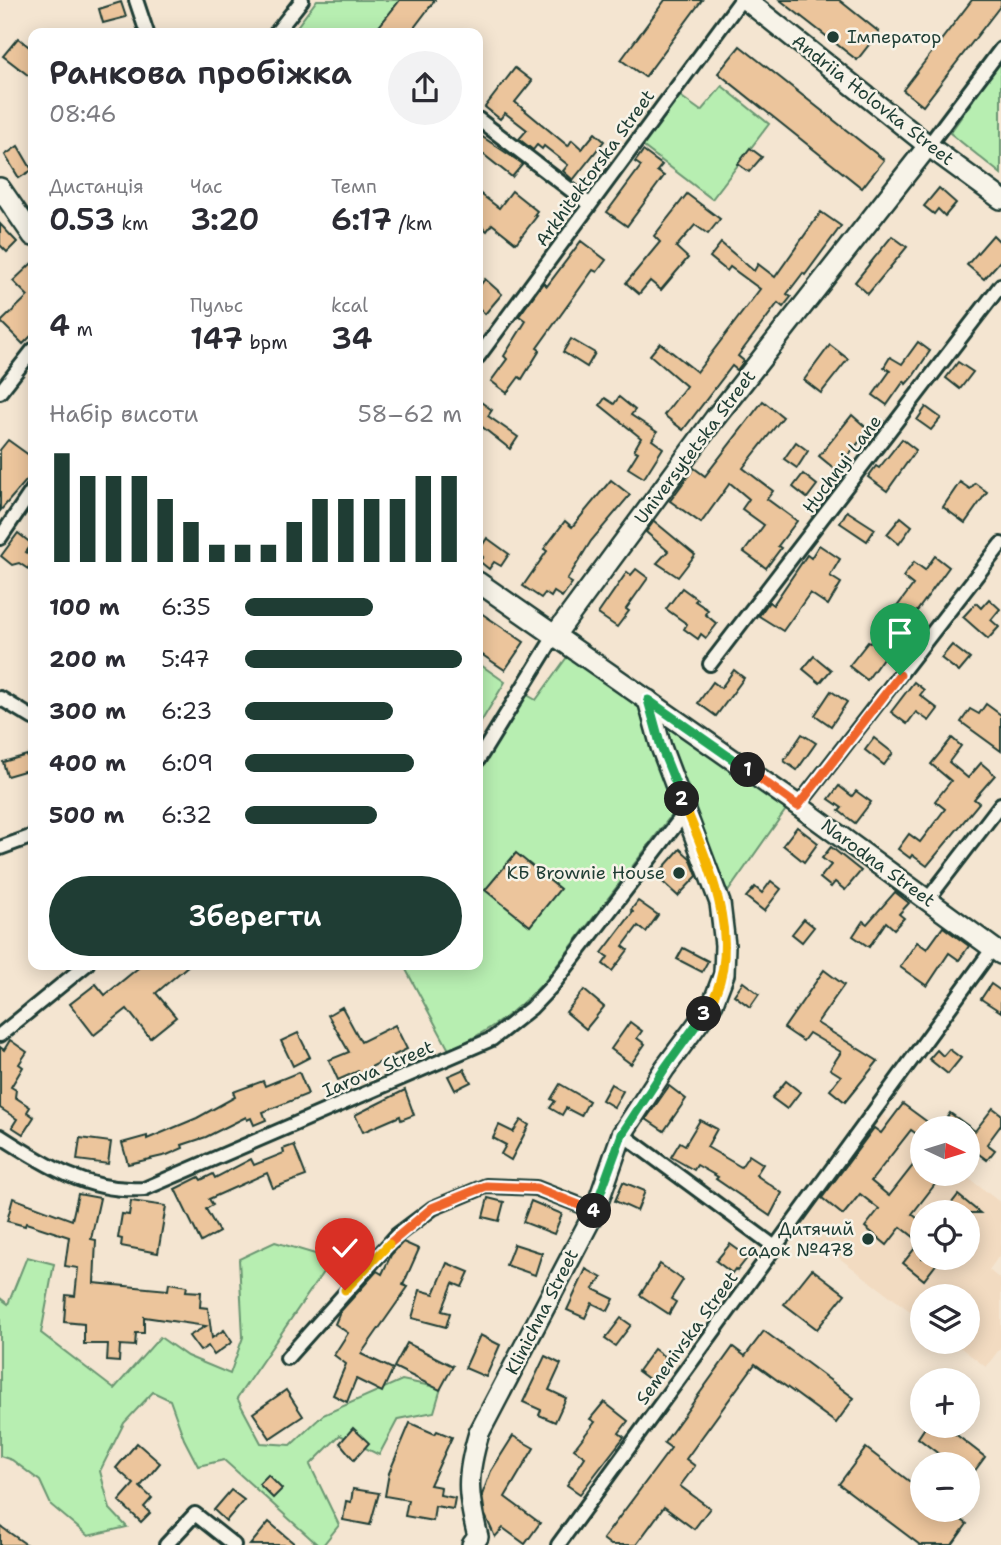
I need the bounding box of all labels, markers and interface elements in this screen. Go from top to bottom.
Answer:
place label: Імператор [847,25,941,49]
street label: Andriia Holovka Street [787,29,959,171]
marker: Імператор [825,29,841,45]
text: Ранкова пробіжка [49,51,352,94]
button: share [388,51,462,125]
street label: Arkhitektorska Street [530,85,660,251]
text: 08:46 [49,99,117,129]
text: Дистанція [49,174,144,199]
text: Час [190,174,223,199]
text: Темп [331,174,377,199]
text: 0.53 [49,199,115,240]
text: 3:20 [190,199,260,240]
text: 6:17 [331,199,392,240]
text: km [115,211,148,236]
text: /km [392,211,432,236]
text: Пульс [190,293,243,318]
text: kcal [331,293,368,318]
text: 4 [49,305,70,346]
text: m [70,317,93,342]
text: 147 [190,318,243,359]
text: 34 [331,318,372,359]
text: bpm [243,330,288,355]
street label: Universytetska Street [629,365,761,529]
text: Набір висоти [49,399,199,429]
text: 58–62 m [358,399,462,429]
street label: Huchnyi Lane [797,410,887,518]
text: 100 m [49,592,120,622]
text: 6:35 [161,592,211,622]
pin [870,603,930,675]
icon: arrive [881,614,919,652]
text: 200 m [49,644,126,674]
text: 5:47 [161,644,210,674]
text: 300 m [49,696,126,726]
text: 6:23 [161,696,212,726]
text: 400 m [49,748,126,778]
text: 6:09 [161,748,213,778]
pin: 1 [730,752,766,788]
text: 1 [743,757,752,782]
pin: 2 [664,782,700,816]
text: 2 [675,786,688,811]
text: 500 m [49,800,124,830]
text: 6:32 [161,800,212,830]
street label: Narodna Street [816,813,940,913]
place label: КБ Brownie House [506,861,665,885]
marker: КБ Brownie House [671,865,687,881]
button: Зберегти [49,876,462,956]
pin: 3 [686,996,722,1032]
text: 3 [697,1001,710,1026]
street label: Iarova Street [319,1035,437,1103]
north arrow [910,1116,980,1186]
map controls [910,1116,980,1522]
pin: 4 [576,1194,612,1228]
text: 4 [587,1198,600,1223]
button: locate [910,1200,980,1270]
place label: Дитячий садок №478 [739,1217,854,1262]
pin [315,1218,375,1290]
icon: check [326,1229,364,1267]
marker: Дитячий садок №478 [860,1231,876,1247]
street label: Klinichna Street [500,1245,584,1379]
street label: Semenivska Street [631,1266,744,1409]
button: layers [910,1284,980,1354]
button: + [910,1368,980,1438]
button: − [910,1452,980,1522]

